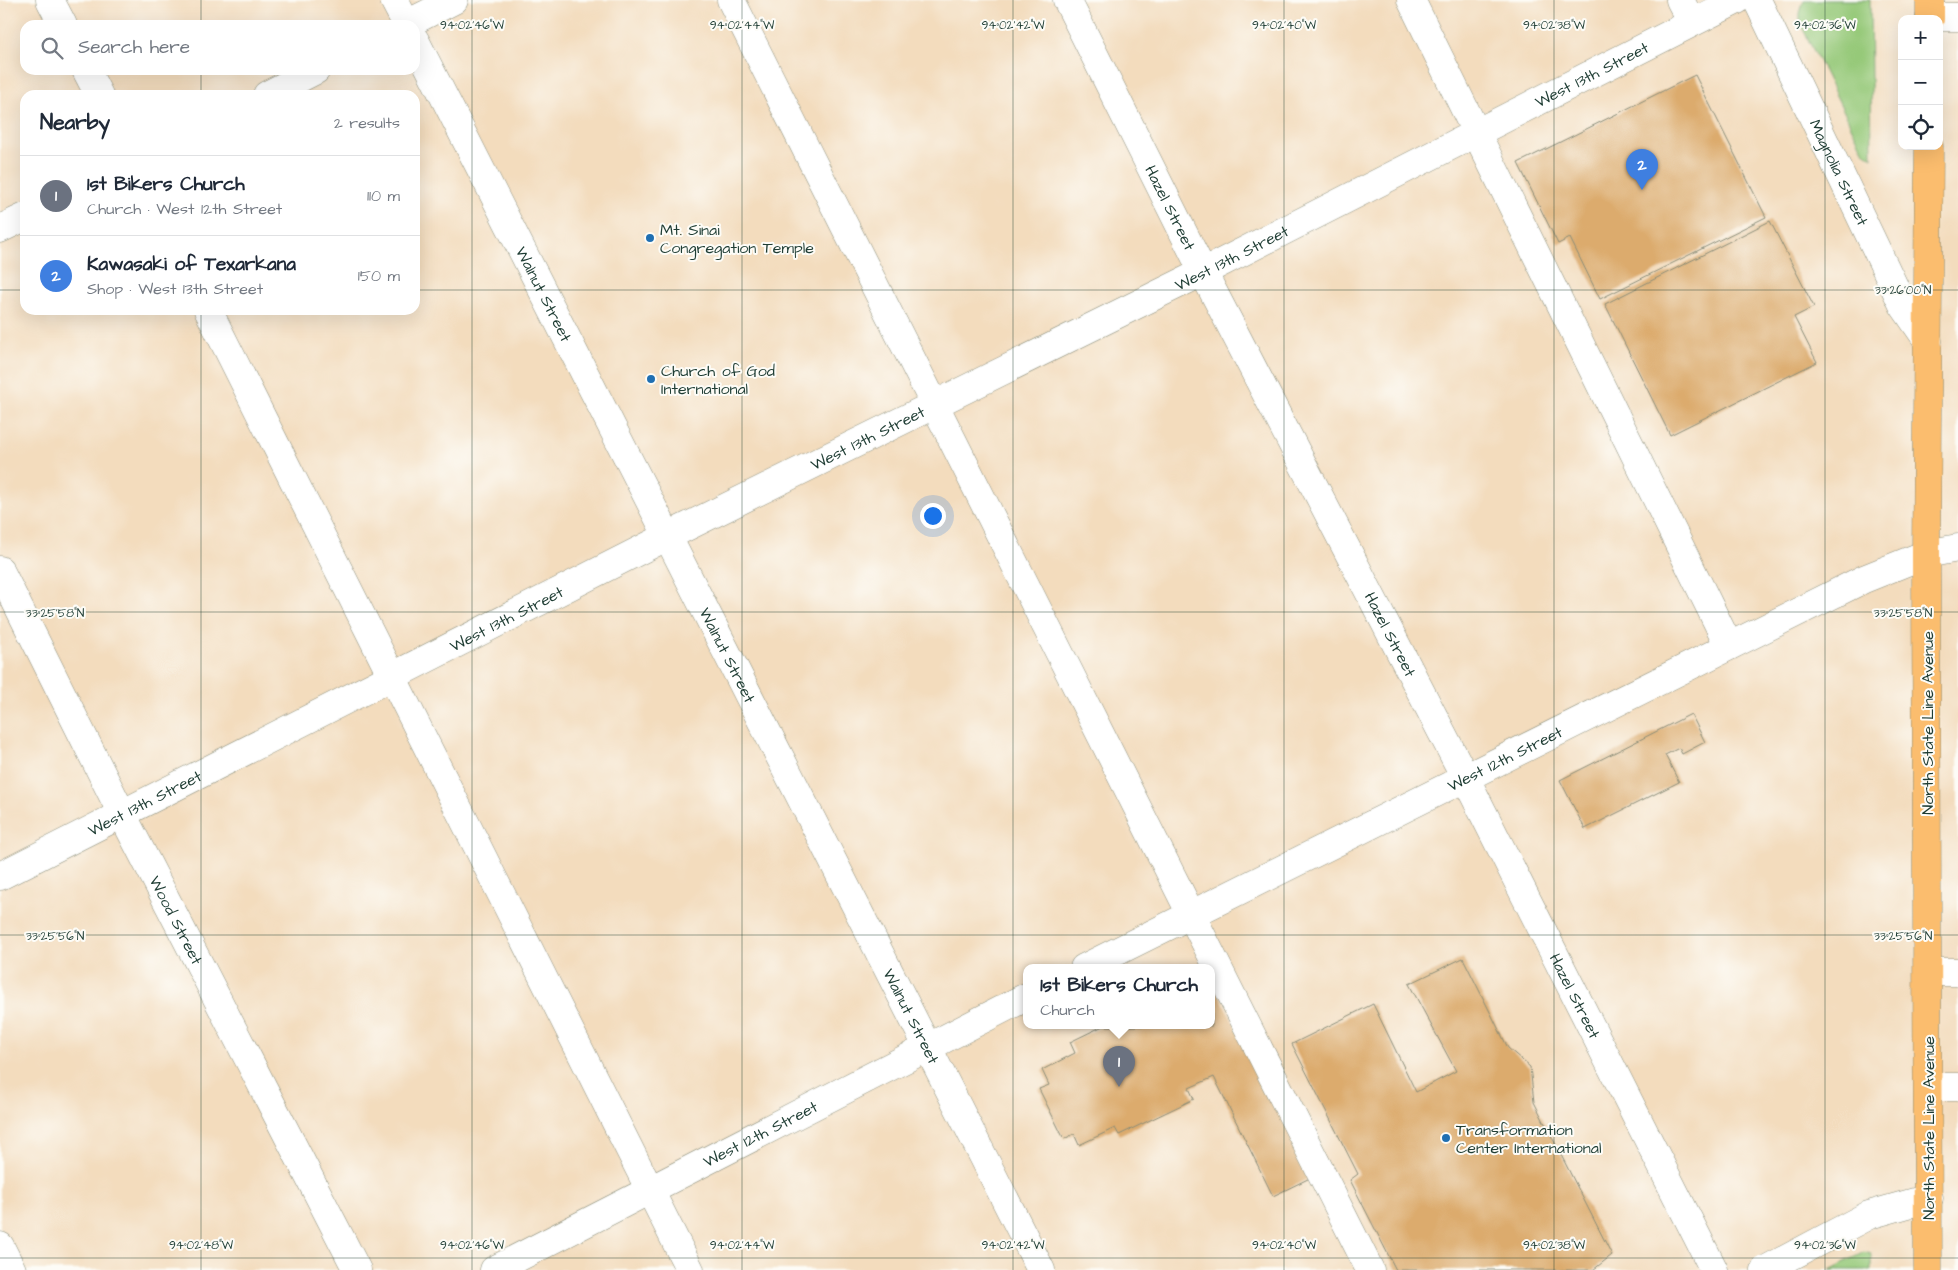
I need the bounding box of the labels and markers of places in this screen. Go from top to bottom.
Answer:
pin: 2 [1626,149,1658,190]
place label: Mt. Sinai Congregation Temple [660,219,814,260]
marker: Mt. Sinai Congregation Temple [644,232,656,244]
place label: Church of God International [661,360,775,400]
marker: Church of God International [645,373,657,385]
pin: 1 [1103,1046,1135,1087]
place label: Transformation Center International [1456,1119,1601,1159]
marker: Transformation Center International [1440,1132,1452,1144]

